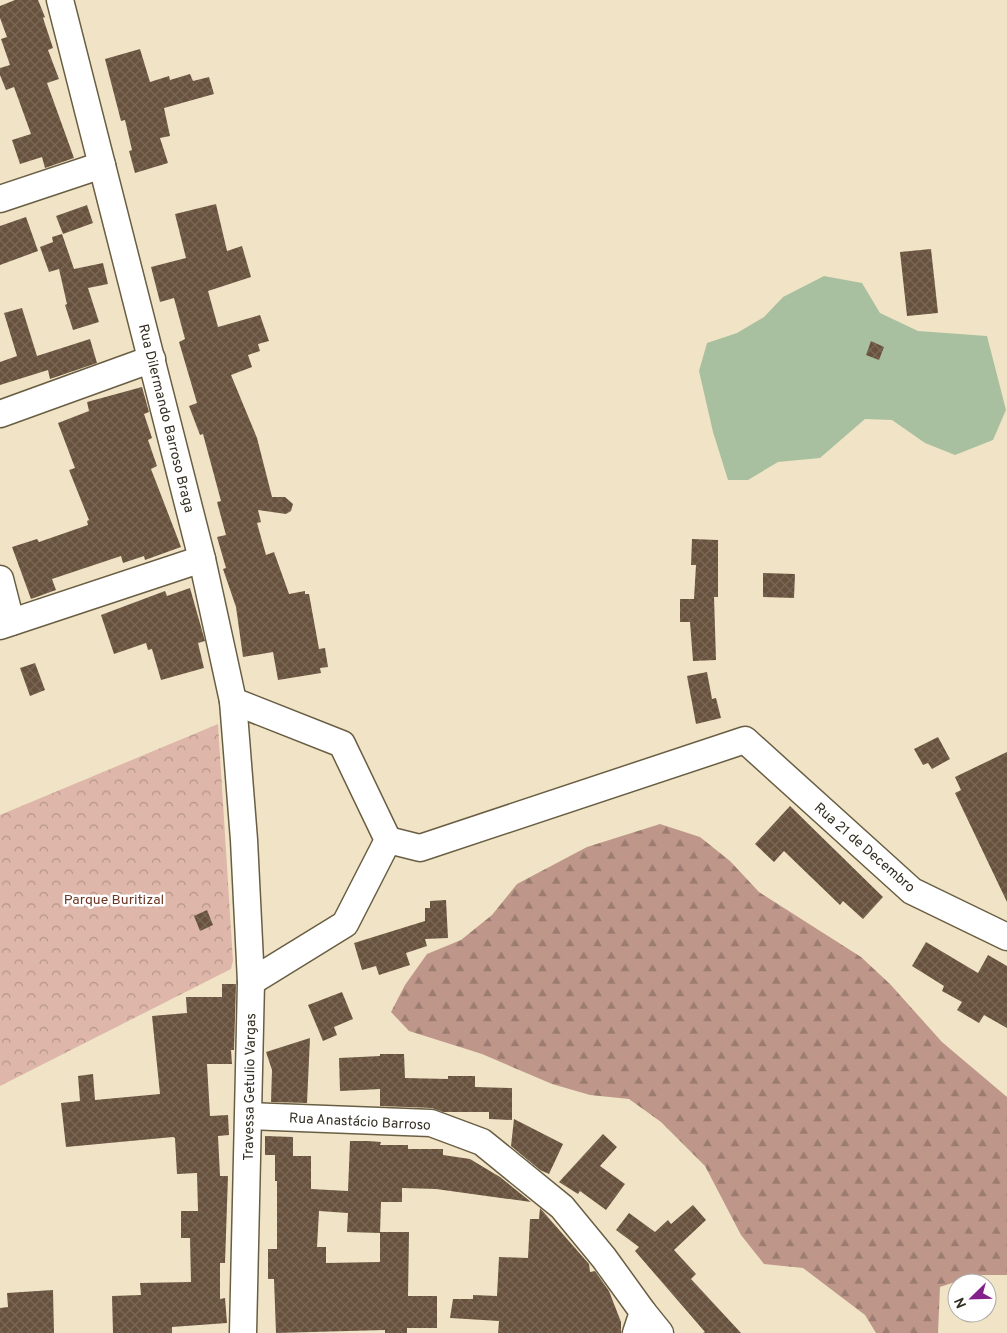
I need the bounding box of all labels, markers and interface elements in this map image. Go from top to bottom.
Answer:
street label: Rua Dilermando Barroso Braga [134,322,197,514]
street label: Rua 21 de Decembro [810,800,918,897]
park label: Parque Buritizal [64,892,164,909]
street label: Travessa Getulio Vargas [241,1013,260,1161]
street label: Rua Anastácio Barroso [289,1110,431,1135]
north arrow [947,1273,997,1323]
text: N [952,1295,971,1310]

